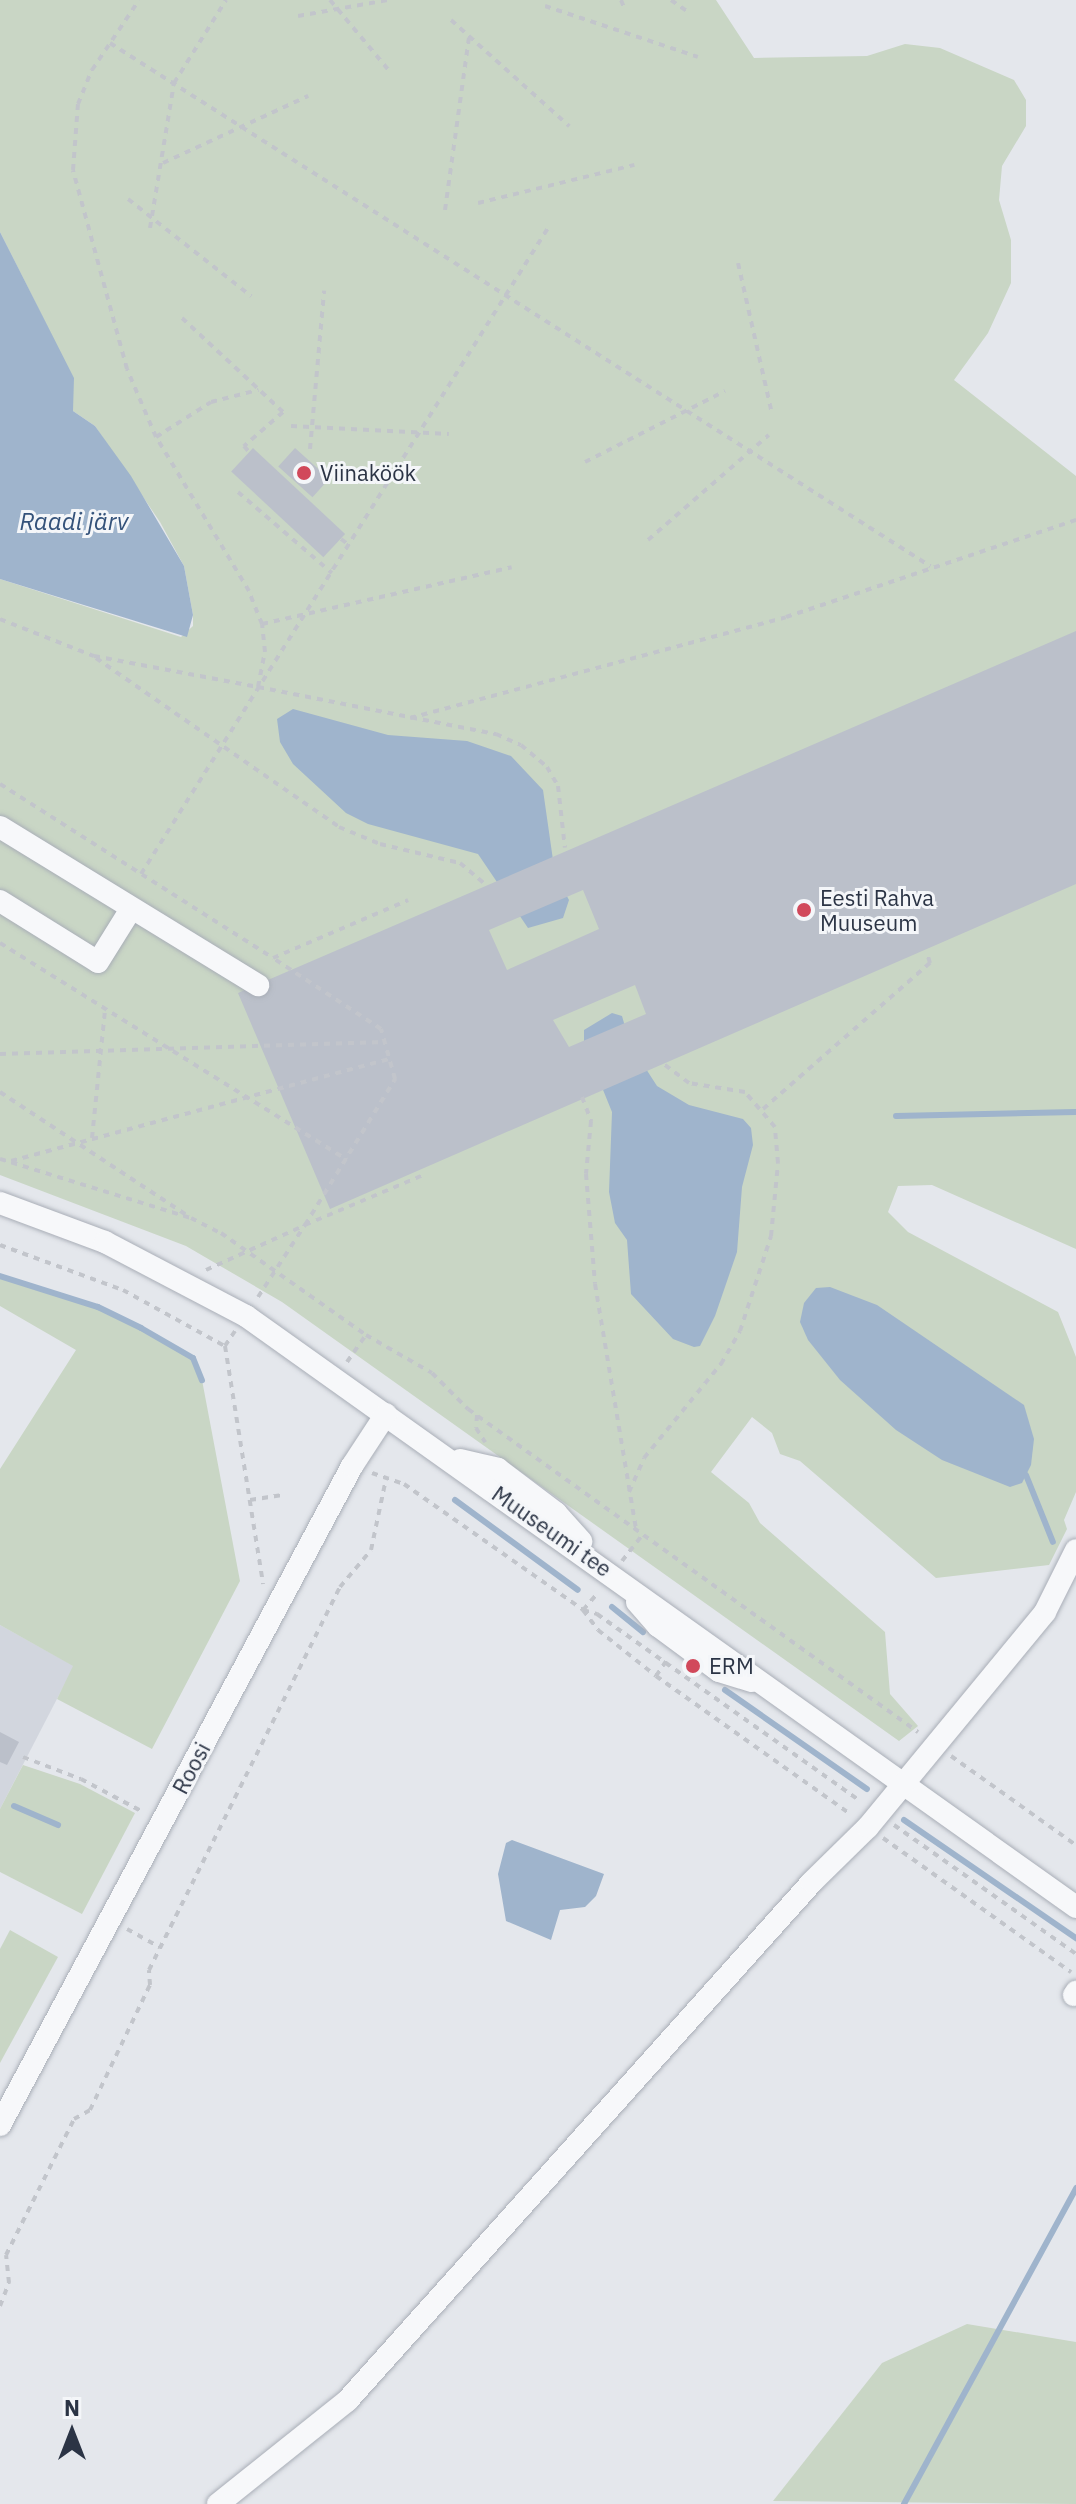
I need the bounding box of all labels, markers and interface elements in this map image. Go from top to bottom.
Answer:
place label: Viinaköök [320,460,416,486]
marker: Viinaköök [295,464,313,482]
water label: Raadi järv [20,508,128,536]
place label: Eesti Rahva Muuseum [820,884,934,936]
marker: Eesti Rahva Muuseum [795,901,813,919]
street label: Muuseumi tee [487,1480,617,1582]
place label: ERM [709,1653,754,1679]
marker: ERM [684,1657,702,1675]
street label: Roosi [167,1738,215,1798]
north arrow [32,2392,112,2472]
text: N [64,2393,80,2422]

